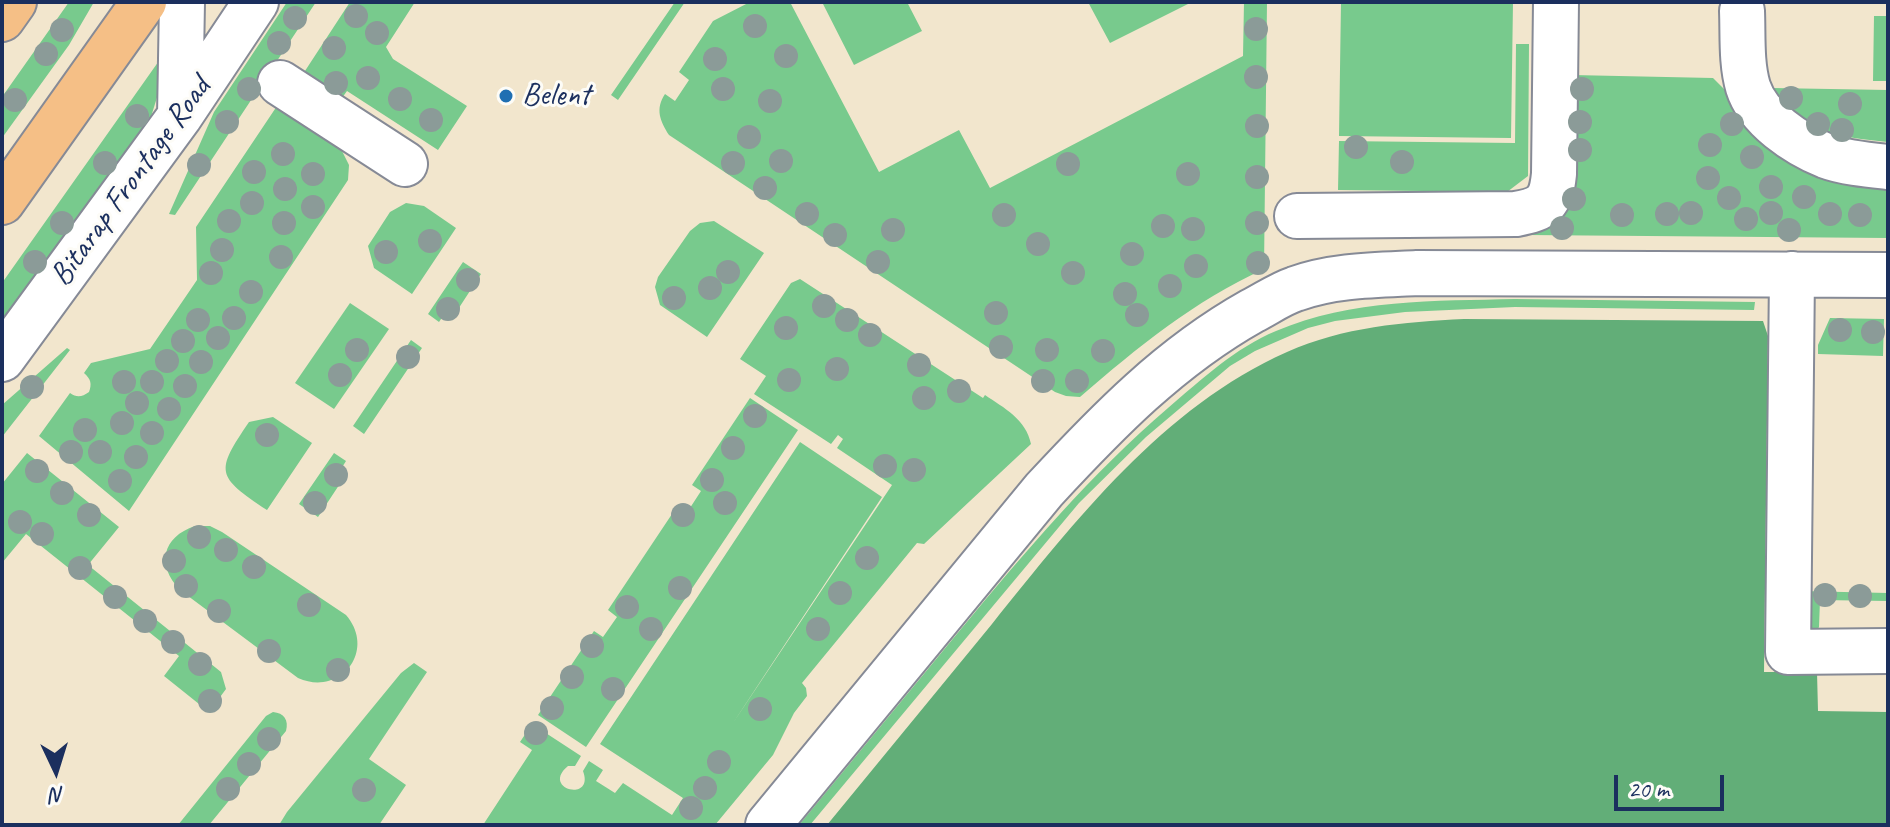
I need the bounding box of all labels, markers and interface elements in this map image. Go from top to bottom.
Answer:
street label: Bitarap Frontage Road [42,70,220,294]
place label: Belent [522,77,590,115]
marker: Belent [497,87,515,105]
north arrow [16,731,96,811]
scale bar [1618,759,1728,809]
text: 20 m [1628,774,1669,804]
text: N [50,781,65,809]

